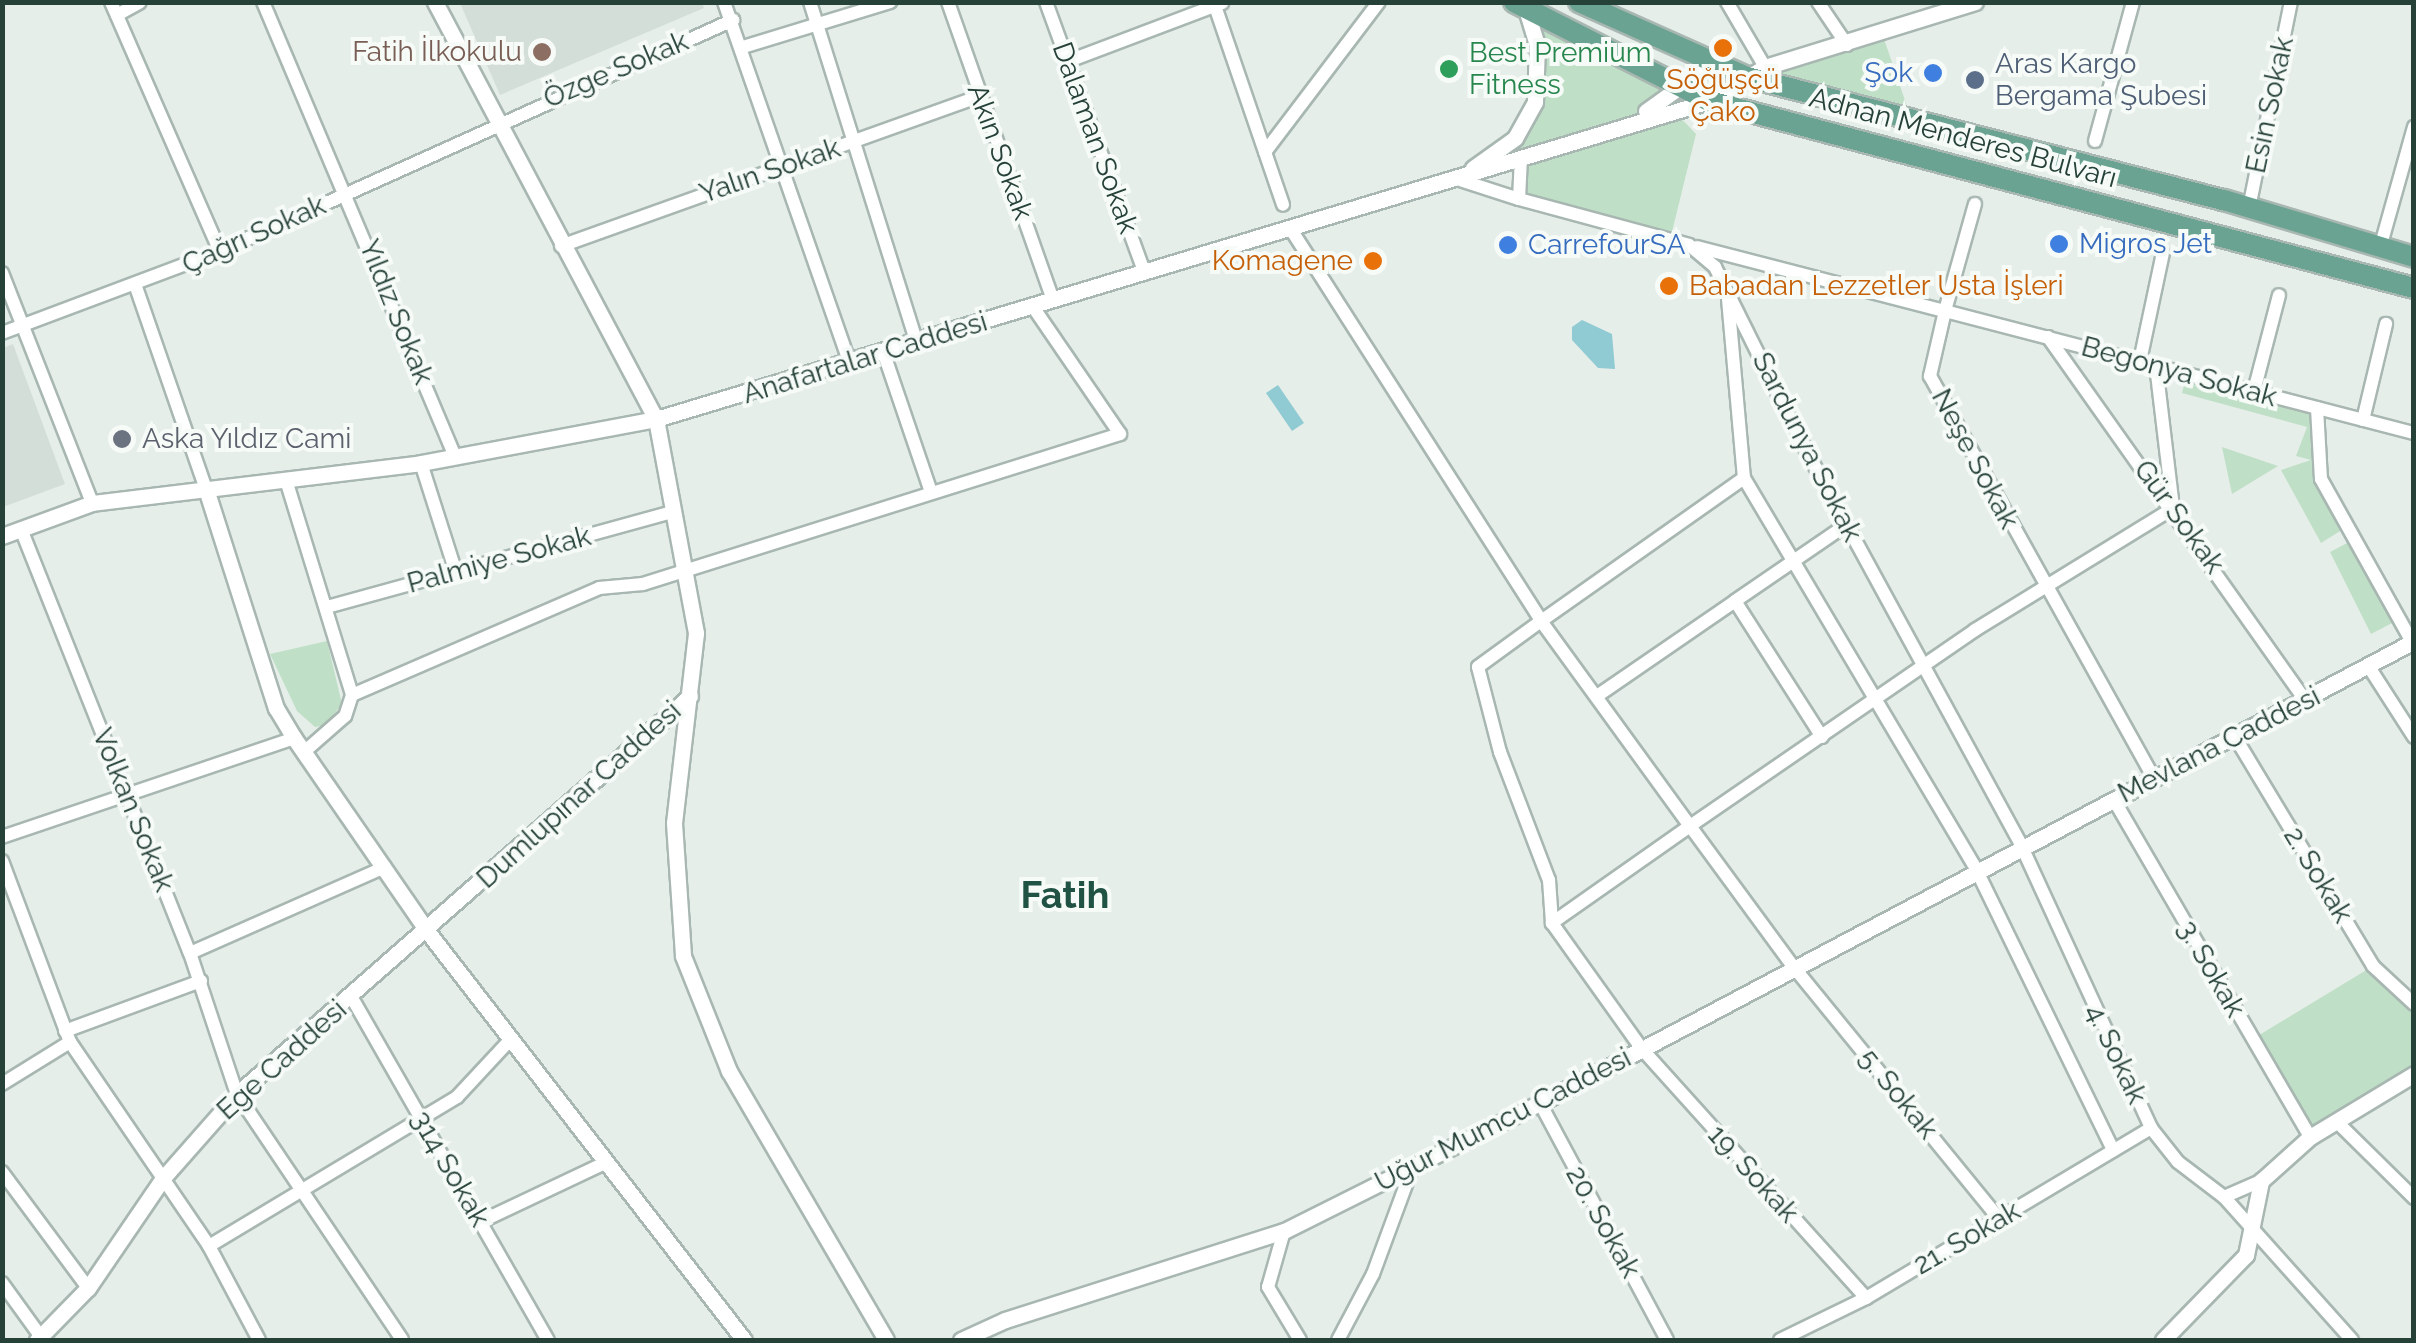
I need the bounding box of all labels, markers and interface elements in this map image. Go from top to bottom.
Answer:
street label: Özge Sokak [539,24,693,116]
street label: Esin Sokak [2239,34,2301,176]
place label: Fatih İlkokulu [352,35,522,69]
place label: Best Premium Fitness [1469,36,1652,102]
marker: Söğüşçü Çako [1712,37,1734,59]
street label: Dalaman Sokak [1045,38,1145,238]
marker: Fatih İlkokulu [531,41,553,63]
place label: Aras Kargo Bergama Şubesi [1995,47,2207,113]
place label: Şok [1865,56,1913,90]
marker: Best Premium Fitness [1438,58,1460,80]
marker: Şok [1922,62,1944,84]
place label: Söğüşçü Çako [1666,63,1780,129]
marker: Aras Kargo Bergama Şubesi [1964,69,1986,91]
street label: Akın Sokak [960,80,1040,224]
street label: Adnan Menderes Bulvarı [1806,81,2120,195]
street label: Yalın Sokak [695,131,845,211]
street label: Çağrı Sokak [177,188,331,282]
place label: Migros Jet [2079,227,2213,261]
place label: CarrefourSA [1528,228,1685,262]
marker: Migros Jet [2048,233,2070,255]
marker: CarrefourSA [1497,234,1519,256]
street label: Yıldız Sokak [352,235,440,389]
place label: Komagene [1212,244,1353,278]
marker: Komagene [1362,250,1384,272]
place label: Babadan Lezzetler Usta İşleri [1689,269,2064,303]
marker: Babadan Lezzetler Usta İşleri [1658,275,1680,297]
street label: Anafartalar Caddesi [738,305,992,411]
street label: Begonya Sokak [2078,330,2280,414]
street label: Sardunya Sokak [1745,347,1869,547]
street label: Neşe Sokak [1924,383,2026,535]
place label: Aska Yıldız Cami [142,422,352,456]
marker: Aska Yıldız Cami [111,428,133,450]
street label: Gür Sokak [2127,454,2231,580]
street label: Palmiye Sokak [404,519,594,601]
street label: Mevlana Caddesi [2112,680,2326,810]
street label: Dumlupınar Caddesi [470,694,688,896]
street label: Volkan Sokak [85,723,181,897]
street label: 2. Sokak [2276,821,2360,929]
district label: Fatih [1020,872,1110,918]
street label: 3. Sokak [2170,915,2252,1023]
street label: Ege Caddesi [210,993,354,1127]
street label: 4. Sokak [2078,999,2154,1109]
street label: Uğur Mumcu Caddesi [1369,1041,1637,1199]
street label: 5. Sokak [1852,1042,1944,1146]
street label: 314 Sokak [403,1105,497,1233]
street label: 19. Sokak [1701,1118,1805,1230]
street label: 20. Sokak [1559,1160,1647,1284]
street label: 21. Sokak [1908,1194,2026,1282]

